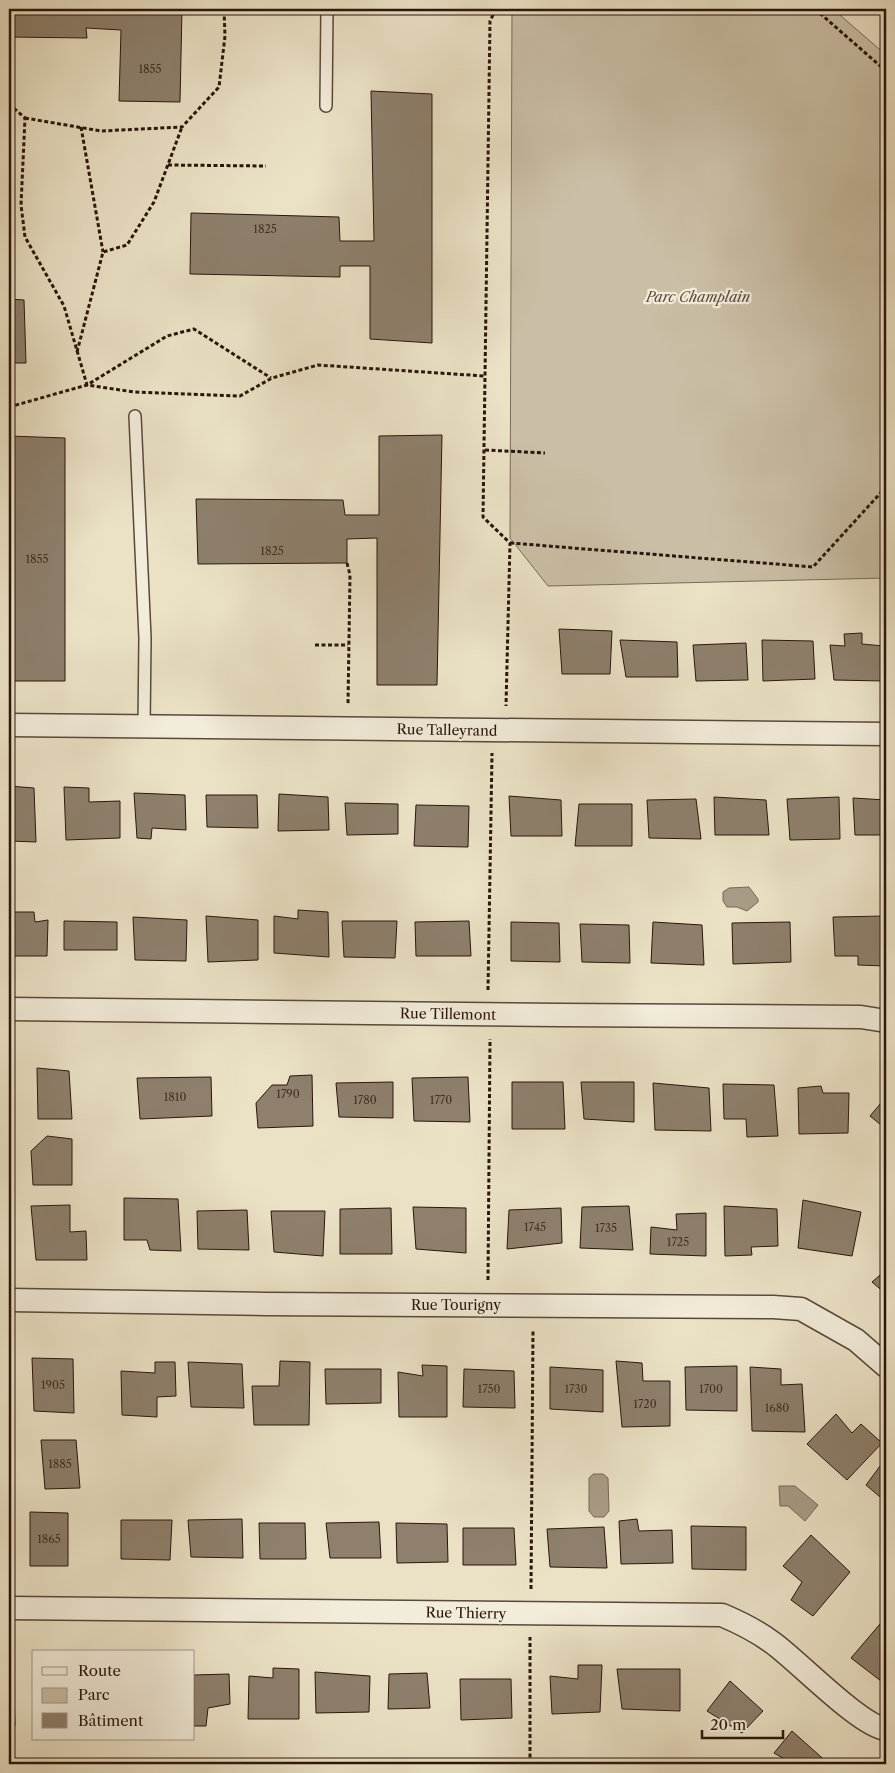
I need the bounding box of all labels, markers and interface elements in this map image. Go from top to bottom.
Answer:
house number: 1855 [138,62,162,76]
house number: 1825 [253,222,277,236]
park label: Parc Champlain [645,288,750,306]
house number: 1825 [260,544,284,558]
house number: 1855 [25,552,49,566]
street label: Rue Talleyrand [396,720,498,740]
street label: Rue Tillemont [400,1004,496,1024]
house number: 1790 [276,1087,300,1101]
house number: 1810 [164,1090,186,1104]
house number: 1780 [353,1093,377,1107]
house number: 1770 [430,1093,452,1107]
house number: 1745 [524,1220,546,1234]
house number: 1735 [595,1221,617,1235]
house number: 1725 [667,1235,689,1249]
street label: Rue Tourigny [411,1296,501,1314]
house number: 1905 [41,1378,65,1392]
house number: 1750 [478,1382,501,1396]
house number: 1730 [564,1382,588,1396]
house number: 1700 [699,1382,723,1396]
house number: 1720 [633,1397,657,1411]
house number: 1680 [765,1401,789,1415]
house number: 1885 [48,1457,72,1471]
house number: 1865 [37,1532,61,1546]
street label: Rue Thierry [425,1603,507,1623]
legend [32,1650,195,1740]
text: Route [78,1661,121,1680]
text: Parc [78,1685,110,1704]
scale bar [702,1708,784,1740]
text: Bâtiment [78,1711,144,1730]
text: 20 m [710,1715,746,1734]

